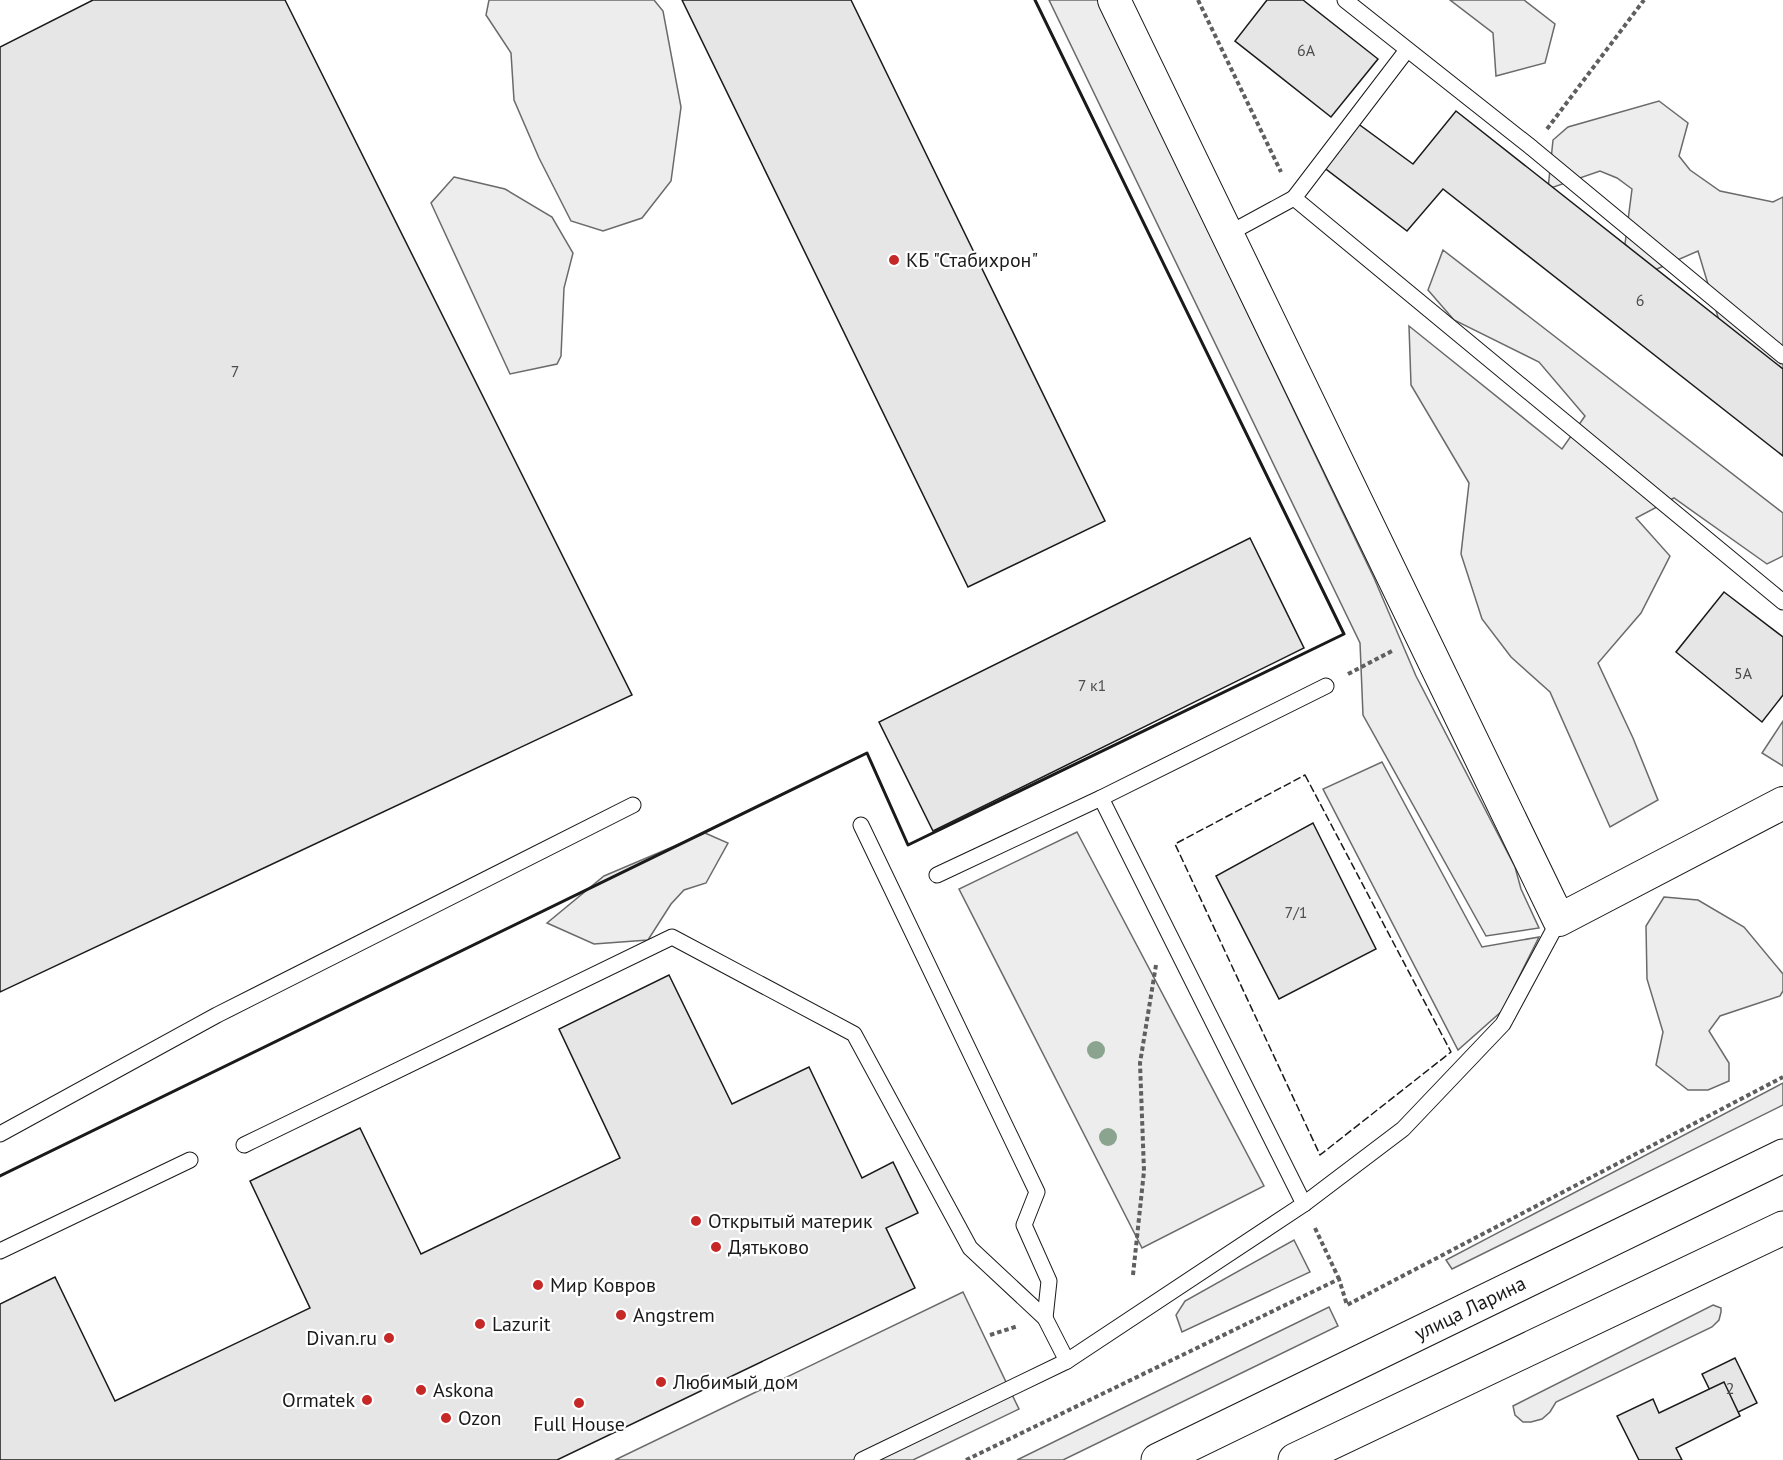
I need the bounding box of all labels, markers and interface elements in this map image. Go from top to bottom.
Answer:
house number: 6А [1297,40,1316,60]
place label: КБ "Стабихрон" [906,247,1038,273]
marker: КБ "Стабихрон" [887,253,901,267]
house number: 6 [1636,290,1644,310]
house number: 7 [231,361,239,381]
house number: 5А [1734,663,1753,683]
house number: 7 к1 [1078,675,1106,695]
house number: 7/1 [1284,902,1308,922]
place label: Открытый материк [708,1208,873,1234]
marker: Открытый материк [689,1214,703,1228]
place label: Дятьково [728,1234,809,1260]
marker: Дятьково [709,1240,723,1254]
street label: улица Ларина [1410,1270,1530,1346]
place label: Мир Ковров [550,1272,656,1298]
marker: Мир Ковров [531,1278,545,1292]
place label: Angstrem [633,1302,715,1328]
marker: Angstrem [614,1308,628,1322]
place label: Lazurit [492,1311,551,1337]
marker: Lazurit [473,1317,487,1331]
place label: Divan.ru [306,1325,377,1351]
marker: Divan.ru [382,1331,396,1345]
place label: Любимый дом [672,1369,798,1395]
marker: Любимый дом [654,1375,668,1389]
place label: Askona [433,1377,494,1403]
house number: 2 [1726,1378,1734,1398]
marker: Askona [414,1383,428,1397]
place label: Ormatek [282,1387,355,1413]
marker: Ormatek [360,1393,374,1407]
marker: Full House [572,1396,586,1410]
place label: Ozon [458,1405,502,1431]
marker: Ozon [439,1411,453,1425]
place label: Full House [533,1411,625,1437]

